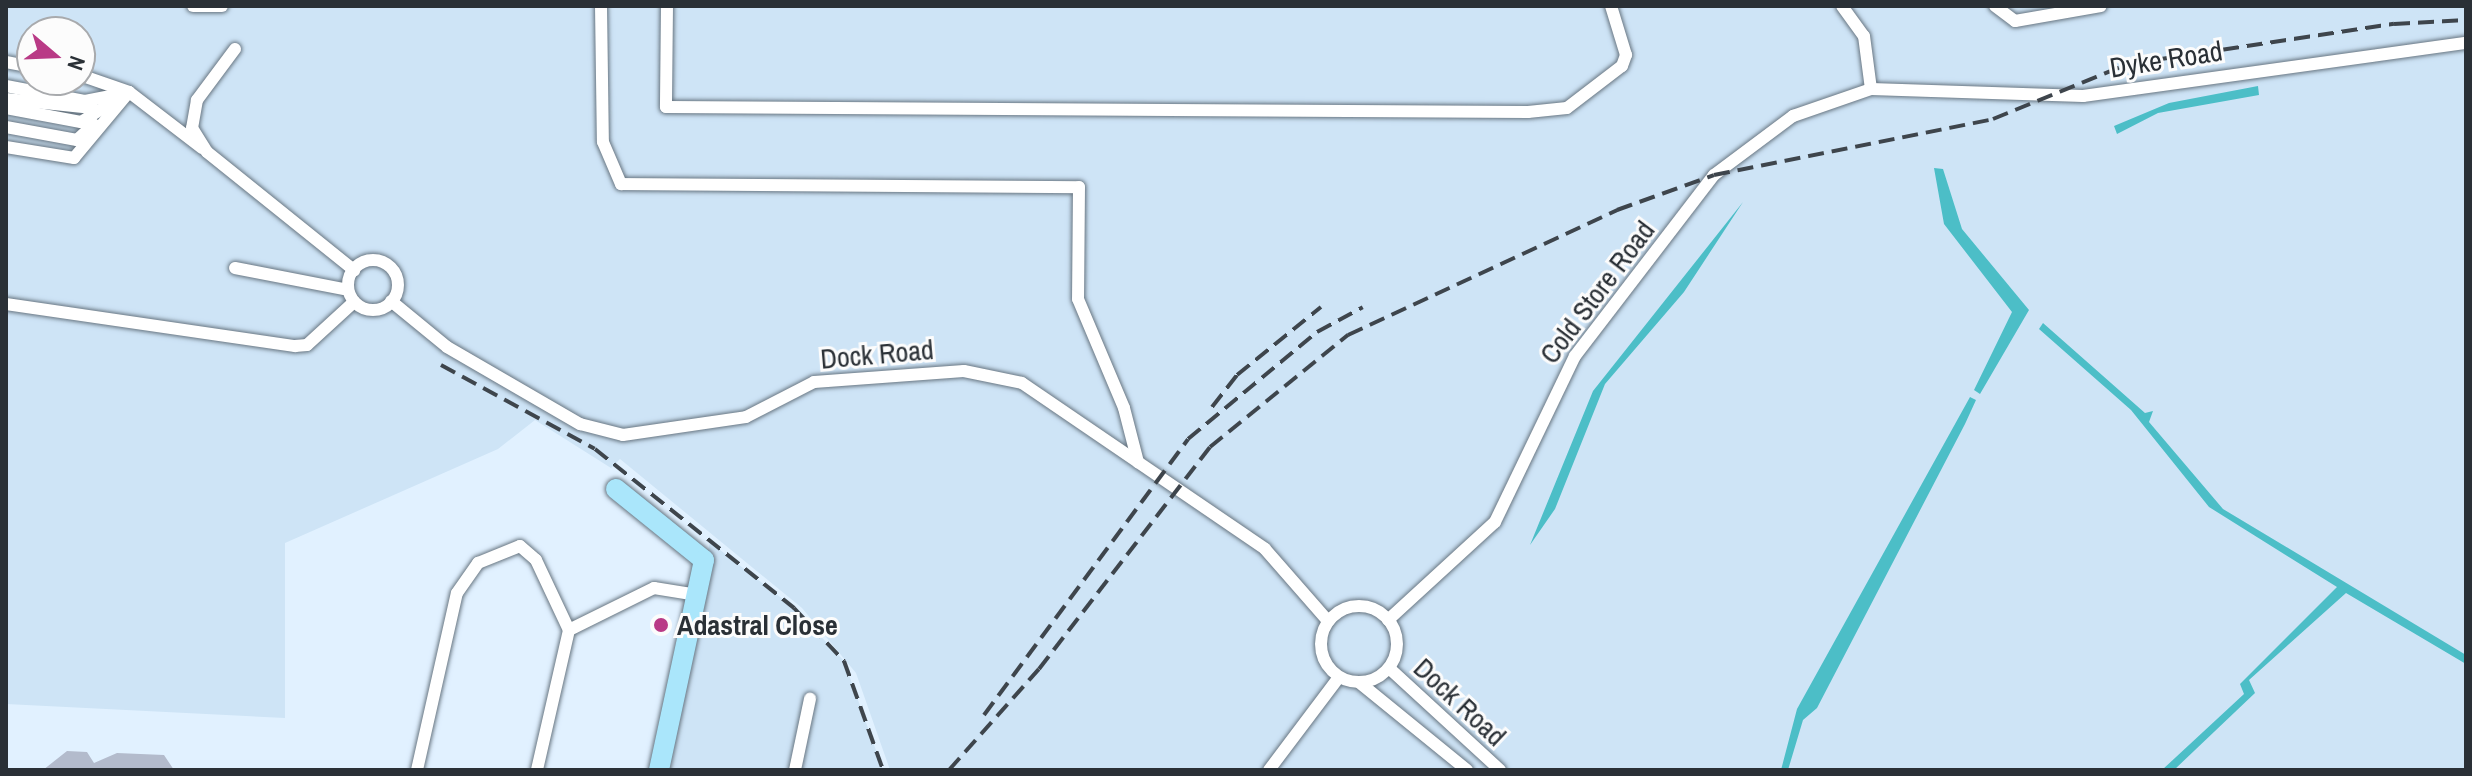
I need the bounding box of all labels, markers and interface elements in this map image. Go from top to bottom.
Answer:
north arrow [16,16,96,96]
street label: Dyke Road [2107,34,2225,84]
text: N [60,52,93,74]
street label: Cold Store Road [1533,214,1661,370]
street label: Dock Road [819,332,935,376]
place label: Adastral Close [677,608,838,642]
marker: Adastral Close [652,616,670,634]
street label: Dock Road [1407,651,1513,753]

